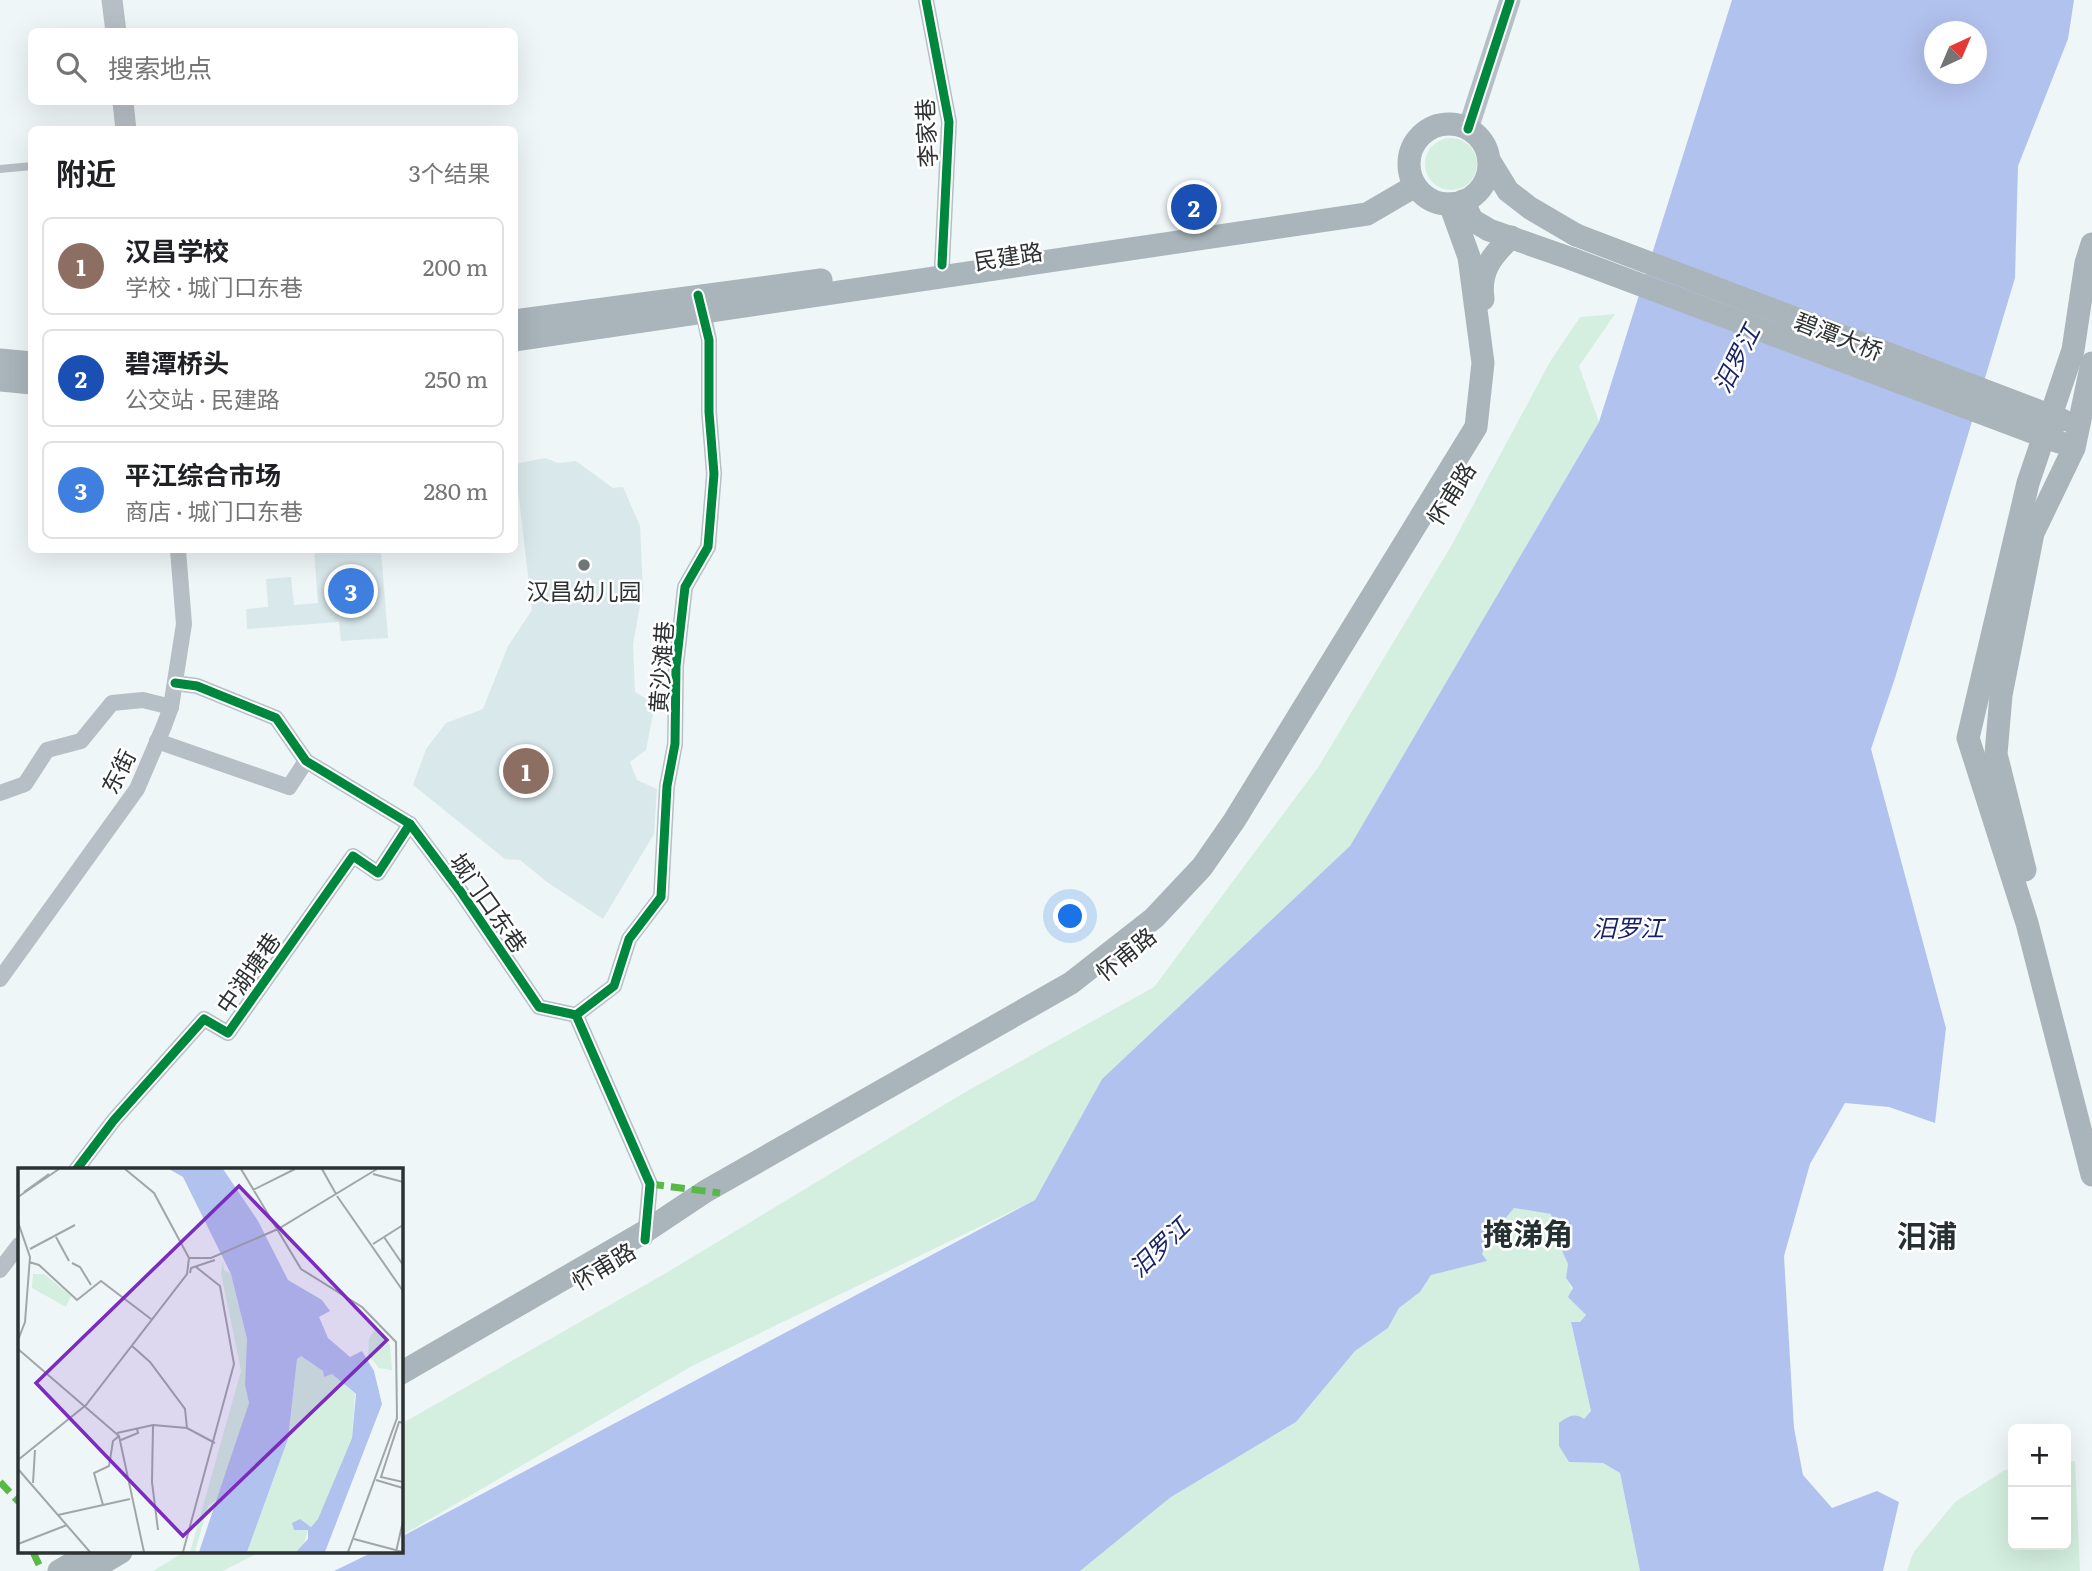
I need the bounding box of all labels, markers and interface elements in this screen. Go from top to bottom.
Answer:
north arrow [1924,21,1987,84]
search box [28,28,518,105]
text: 搜索地点 [108,47,212,86]
icon: search [52,48,90,86]
street label: 李家巷 [906,98,944,168]
text: 附近 [56,150,116,194]
text: 3个结果 [409,155,490,189]
pin: 2 [1171,181,1217,233]
text: 汉昌学校 [125,230,229,269]
street label: 民建路 [971,233,1045,277]
text: 1 [76,249,86,283]
text: 200 m [423,249,488,283]
text: 学校 · 城门口东巷 [125,269,303,303]
street label: 碧潭大桥 [1790,303,1888,367]
water label: 汨罗江 [1703,315,1768,398]
text: 碧潭桥头 [125,342,229,381]
text: 2 [75,361,87,395]
text: 250 m [424,361,488,395]
text: 公交站 · 民建路 [125,381,280,415]
text: 平江综合市场 [125,454,281,493]
street label: 怀甫路 [1417,455,1483,531]
text: 3 [75,473,87,507]
text: 280 m [423,473,488,507]
text: 商店 · 城门口东巷 [125,493,303,527]
marker: 汉昌幼儿园 [576,557,592,573]
pin: 3 [328,565,374,617]
place label: 汉昌幼儿园 [527,573,642,607]
street label: 黄沙滩巷 [640,620,680,714]
street label: 东街 [91,743,143,799]
pin: 1 [503,745,549,797]
street label: 城门口东巷 [443,845,537,959]
your location [1053,899,1087,933]
water label: 汨罗江 [1592,909,1667,944]
street label: 怀甫路 [1087,918,1163,988]
street label: 中湖塘巷 [207,925,287,1019]
inset map [18,1168,402,1554]
water label: 汨罗江 [1120,1206,1198,1284]
district label: 掩涕角 [1483,1210,1573,1254]
district label: 汨浦 [1897,1212,1957,1256]
street label: 怀甫路 [565,1233,641,1297]
map controls [2008,1424,2071,1550]
button: + [2008,1424,2071,1487]
button: − [2008,1487,2071,1550]

